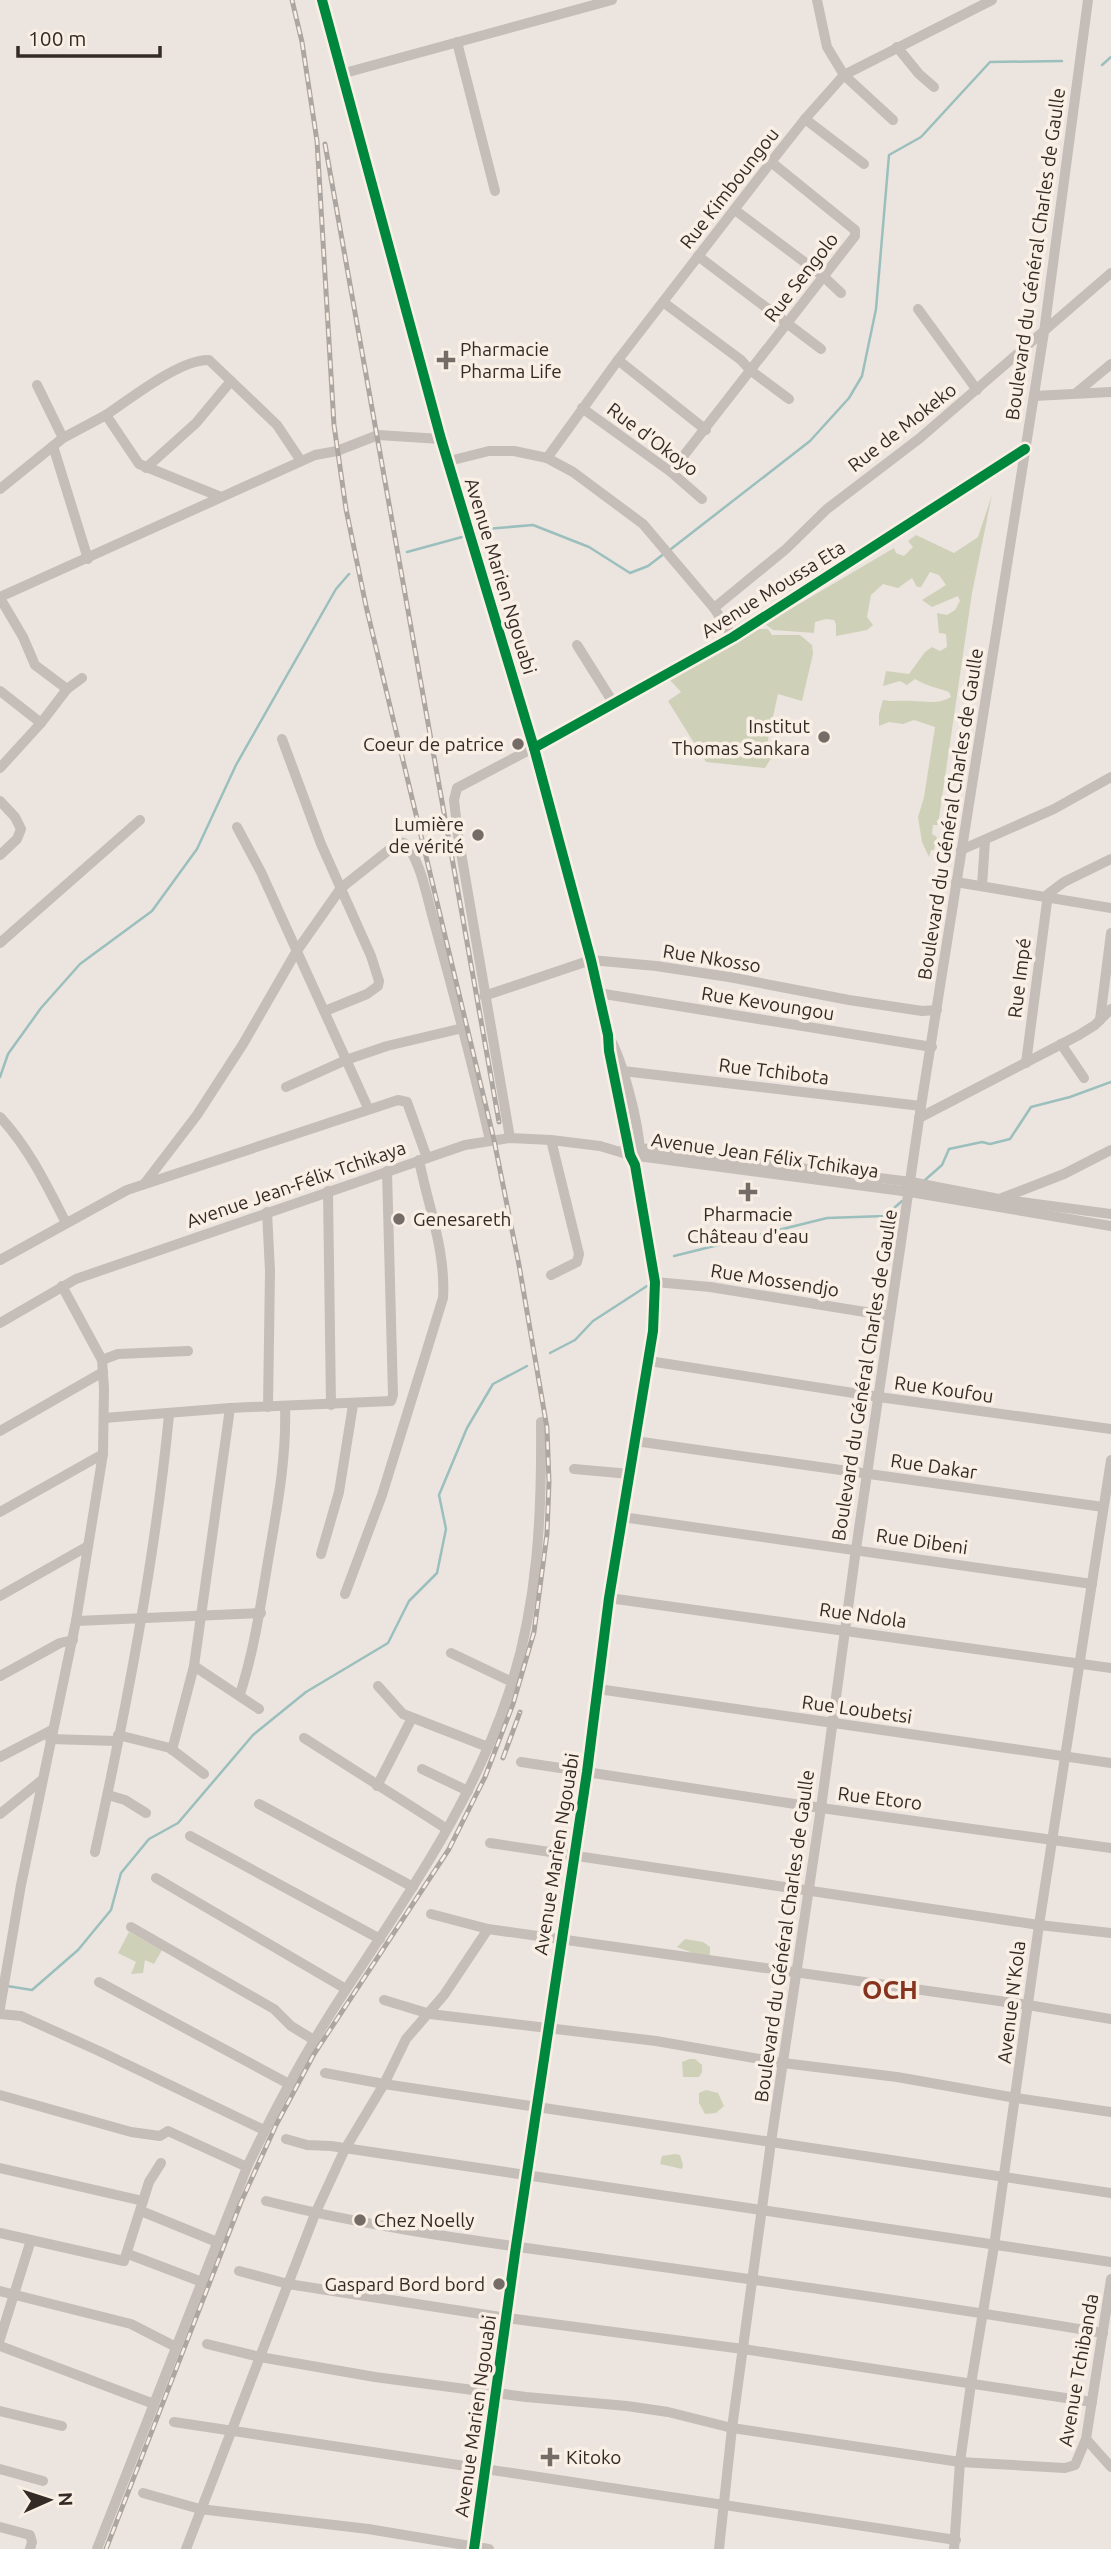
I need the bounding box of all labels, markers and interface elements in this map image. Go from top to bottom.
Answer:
scale bar [18,14,159,58]
text: 100 m [28,26,86,50]
street label: Boulevard du Général Charles de Gaulle [1001,86,1069,422]
street label: Rue Kimboungou [675,123,783,253]
street label: Rue Sengolo [759,228,843,326]
place label: Pharmacie Pharma Life [460,338,562,382]
marker: Pharmacie Pharma Life [438,352,454,368]
street label: Rue de Mokeko [844,378,960,476]
street label: Rue d'Okoyo [603,398,703,480]
street label: Avenue Marien Ngouabi [461,475,541,677]
street label: Avenue Moussa Eta [697,536,849,642]
street label: Boulevard du Général Charles de Gaulle [913,647,987,981]
place label: Institut Thomas Sankara [672,715,811,759]
marker: Institut Thomas Sankara [816,729,832,745]
place label: Coeur de patrice [363,733,504,755]
marker: Coeur de patrice [510,736,526,752]
place label: Lumière de vérité [389,813,464,857]
marker: Lumière de vérité [470,827,486,843]
street label: Rue Impé [1003,937,1035,1019]
street label: Rue Nkosso [661,939,763,977]
street label: Rue Kevoungou [700,982,836,1024]
street label: Rue Tchibota [718,1053,830,1089]
street label: Avenue Jean Félix Tchikaya [650,1128,880,1182]
street label: Avenue Jean-Félix Tchikaya [183,1136,409,1232]
marker: Pharmacie Château d'eau [740,1184,756,1200]
place label: Pharmacie Château d'eau [687,1203,809,1247]
place label: Genesareth [413,1208,511,1230]
street label: Boulevard du Général Charles de Gaulle [827,1208,901,1542]
marker: Genesareth [391,1211,407,1227]
street label: Rue Mossendjo [709,1259,841,1301]
street label: Rue Koufou [893,1371,995,1407]
street label: Rue Dakar [889,1449,979,1483]
street label: Rue Dibeni [875,1524,969,1558]
street label: Rue Ndola [818,1598,908,1632]
street label: Rue Loubetsi [800,1690,914,1728]
street label: Avenue Marien Ngouabi [529,1751,583,1957]
street label: Boulevard du Général Charles de Gaulle [750,1768,818,2104]
street label: Rue Etoro [836,1782,924,1814]
street label: Avenue N'Kola [993,1939,1029,2065]
district label: OCH [862,1975,918,2004]
place label: Chez Noelly [374,2209,474,2231]
marker: Chez Noelly [352,2212,368,2228]
place label: Gaspard Bord bord [325,2273,485,2295]
marker: Gaspard Bord bord [491,2276,507,2292]
street label: Avenue Tchibanda [1054,2292,1102,2448]
street label: Avenue Marien Ngouabi [450,2313,500,2519]
place label: Kitoko [566,2446,621,2468]
marker: Kitoko [540,2447,560,2467]
north arrow [14,2465,84,2535]
text: N [55,2491,77,2507]

